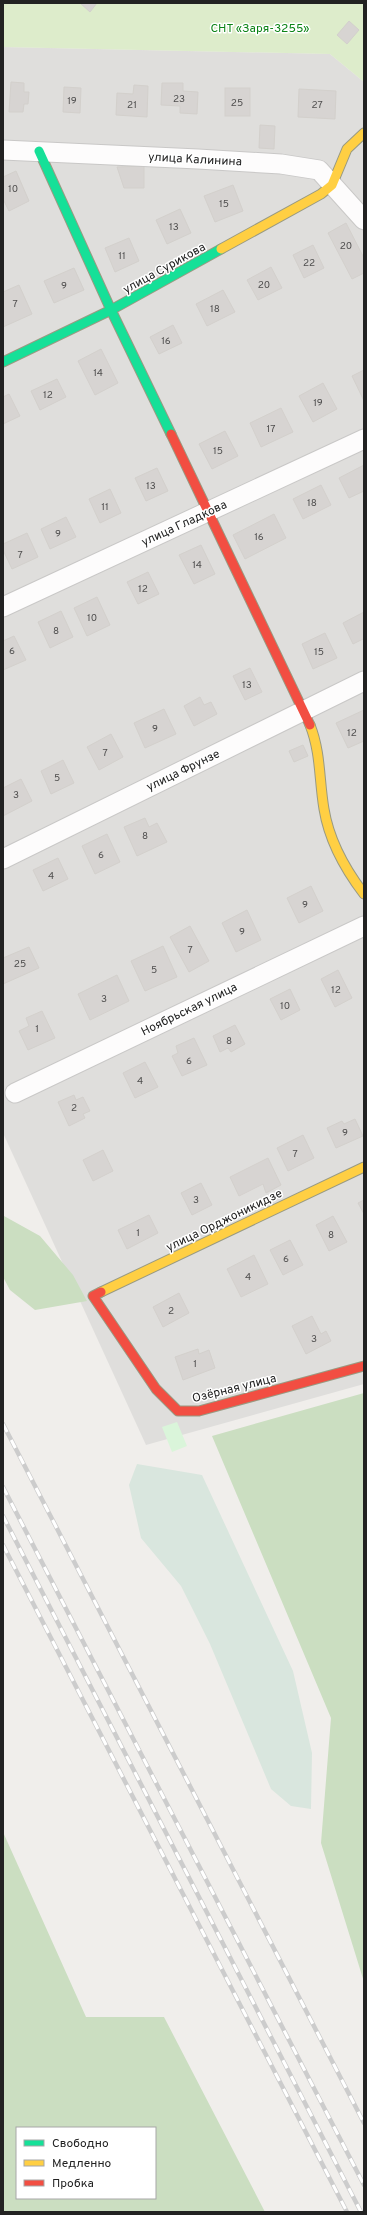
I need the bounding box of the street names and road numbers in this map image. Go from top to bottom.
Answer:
street label: улица Калинина [148,150,242,170]
street label: улица Сурикова [120,240,209,298]
street label: улица Гладкова [139,497,230,551]
street label: улица Фрунзе [144,746,223,796]
street label: Ноябрьская улица [139,980,240,1040]
street label: улица Орджоникидзе [164,1186,285,1256]
street label: Озёрная улица [190,1371,278,1407]

